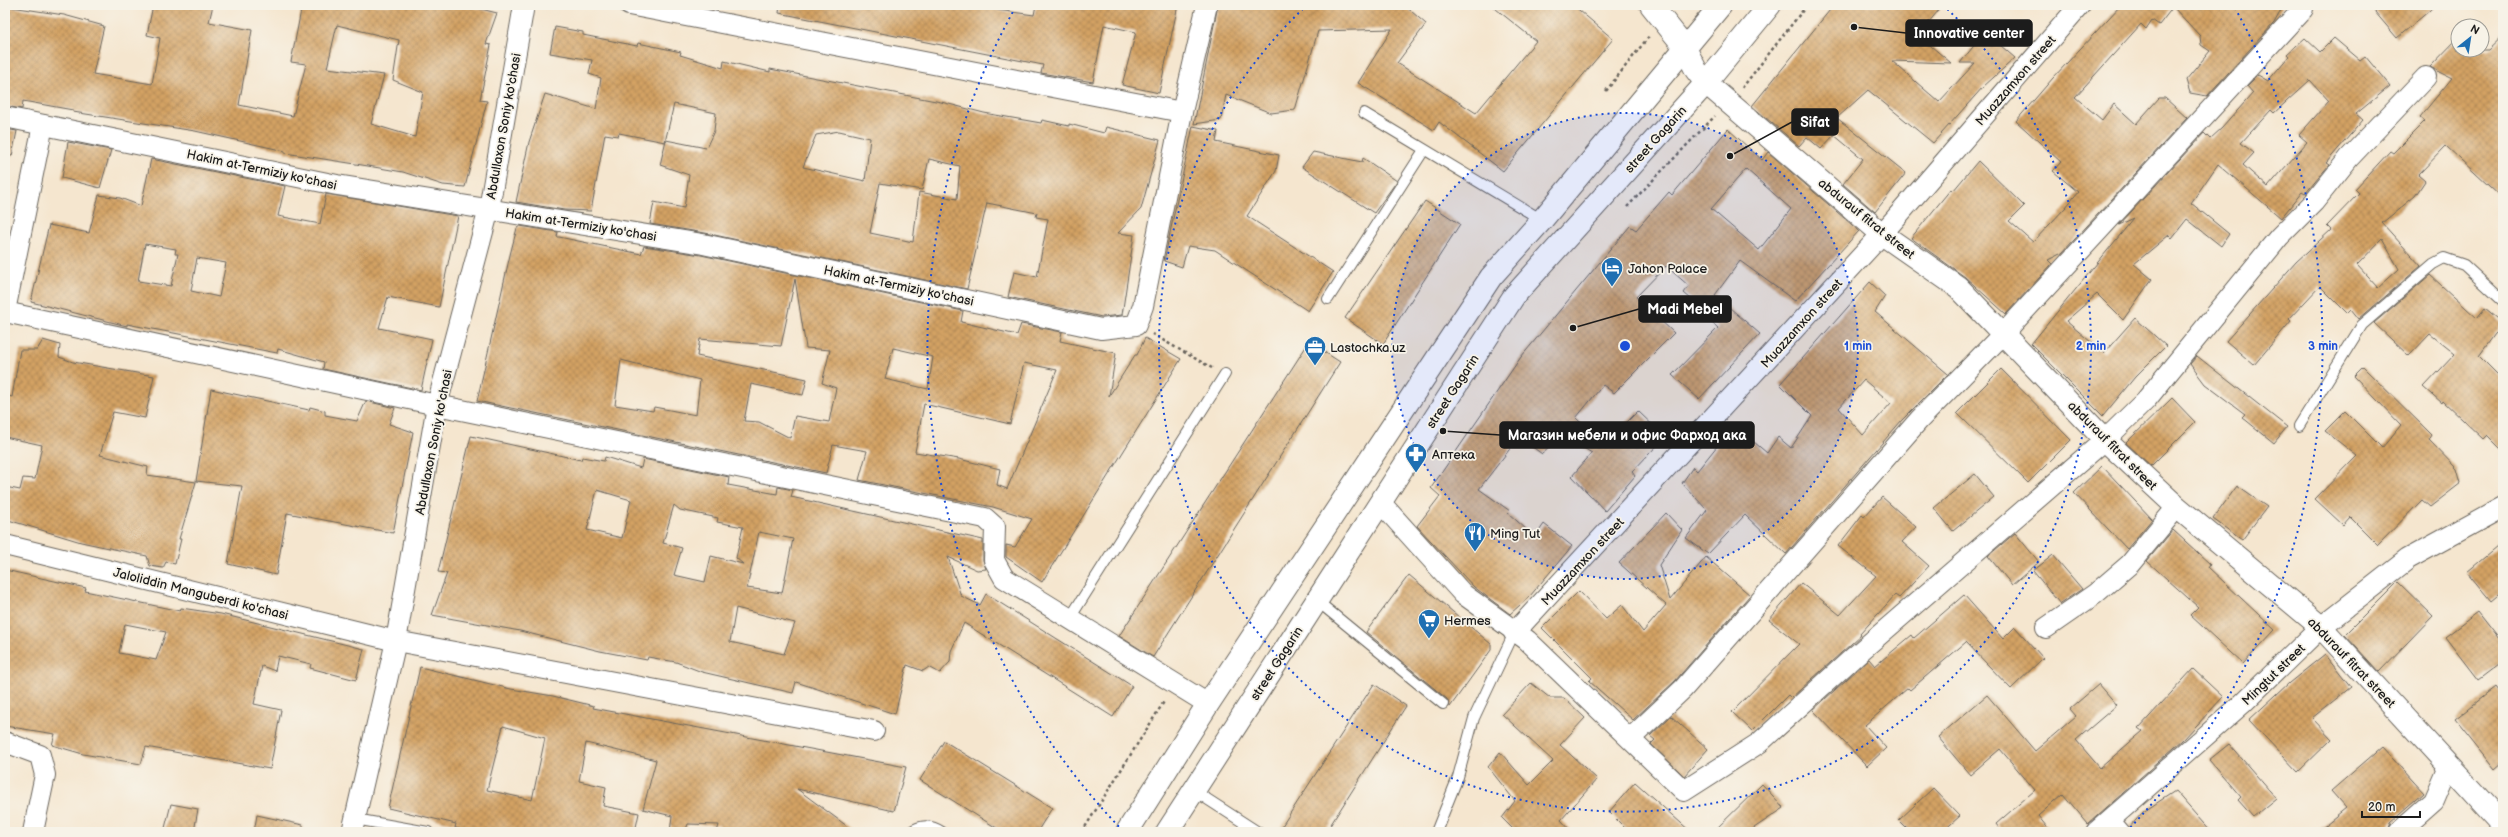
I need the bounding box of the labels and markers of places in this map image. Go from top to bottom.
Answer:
callout: Innovative center [1906,20,2032,46]
callout: Sifat [1792,109,1838,135]
hotel icon: Jahon Palace [1599,255,1625,288]
place label: Jahon Palace [1628,261,1707,277]
callout: Madi Mebel [1639,296,1731,322]
office icon: Lastochka.uz [1302,334,1328,367]
centre of rings [1618,339,1632,353]
place label: Lastochka.uz [1330,340,1406,356]
callout: Магазин мебели и офис Фарход ака [1500,422,1754,448]
pharmacy icon: Аптека [1403,441,1429,474]
place label: Аптека [1431,447,1475,463]
restaurant icon: Ming Tut [1462,520,1488,553]
place label: Ming Tut [1490,526,1540,542]
supermarket icon: Hermes [1416,607,1442,640]
place label: Hermes [1444,613,1491,629]

